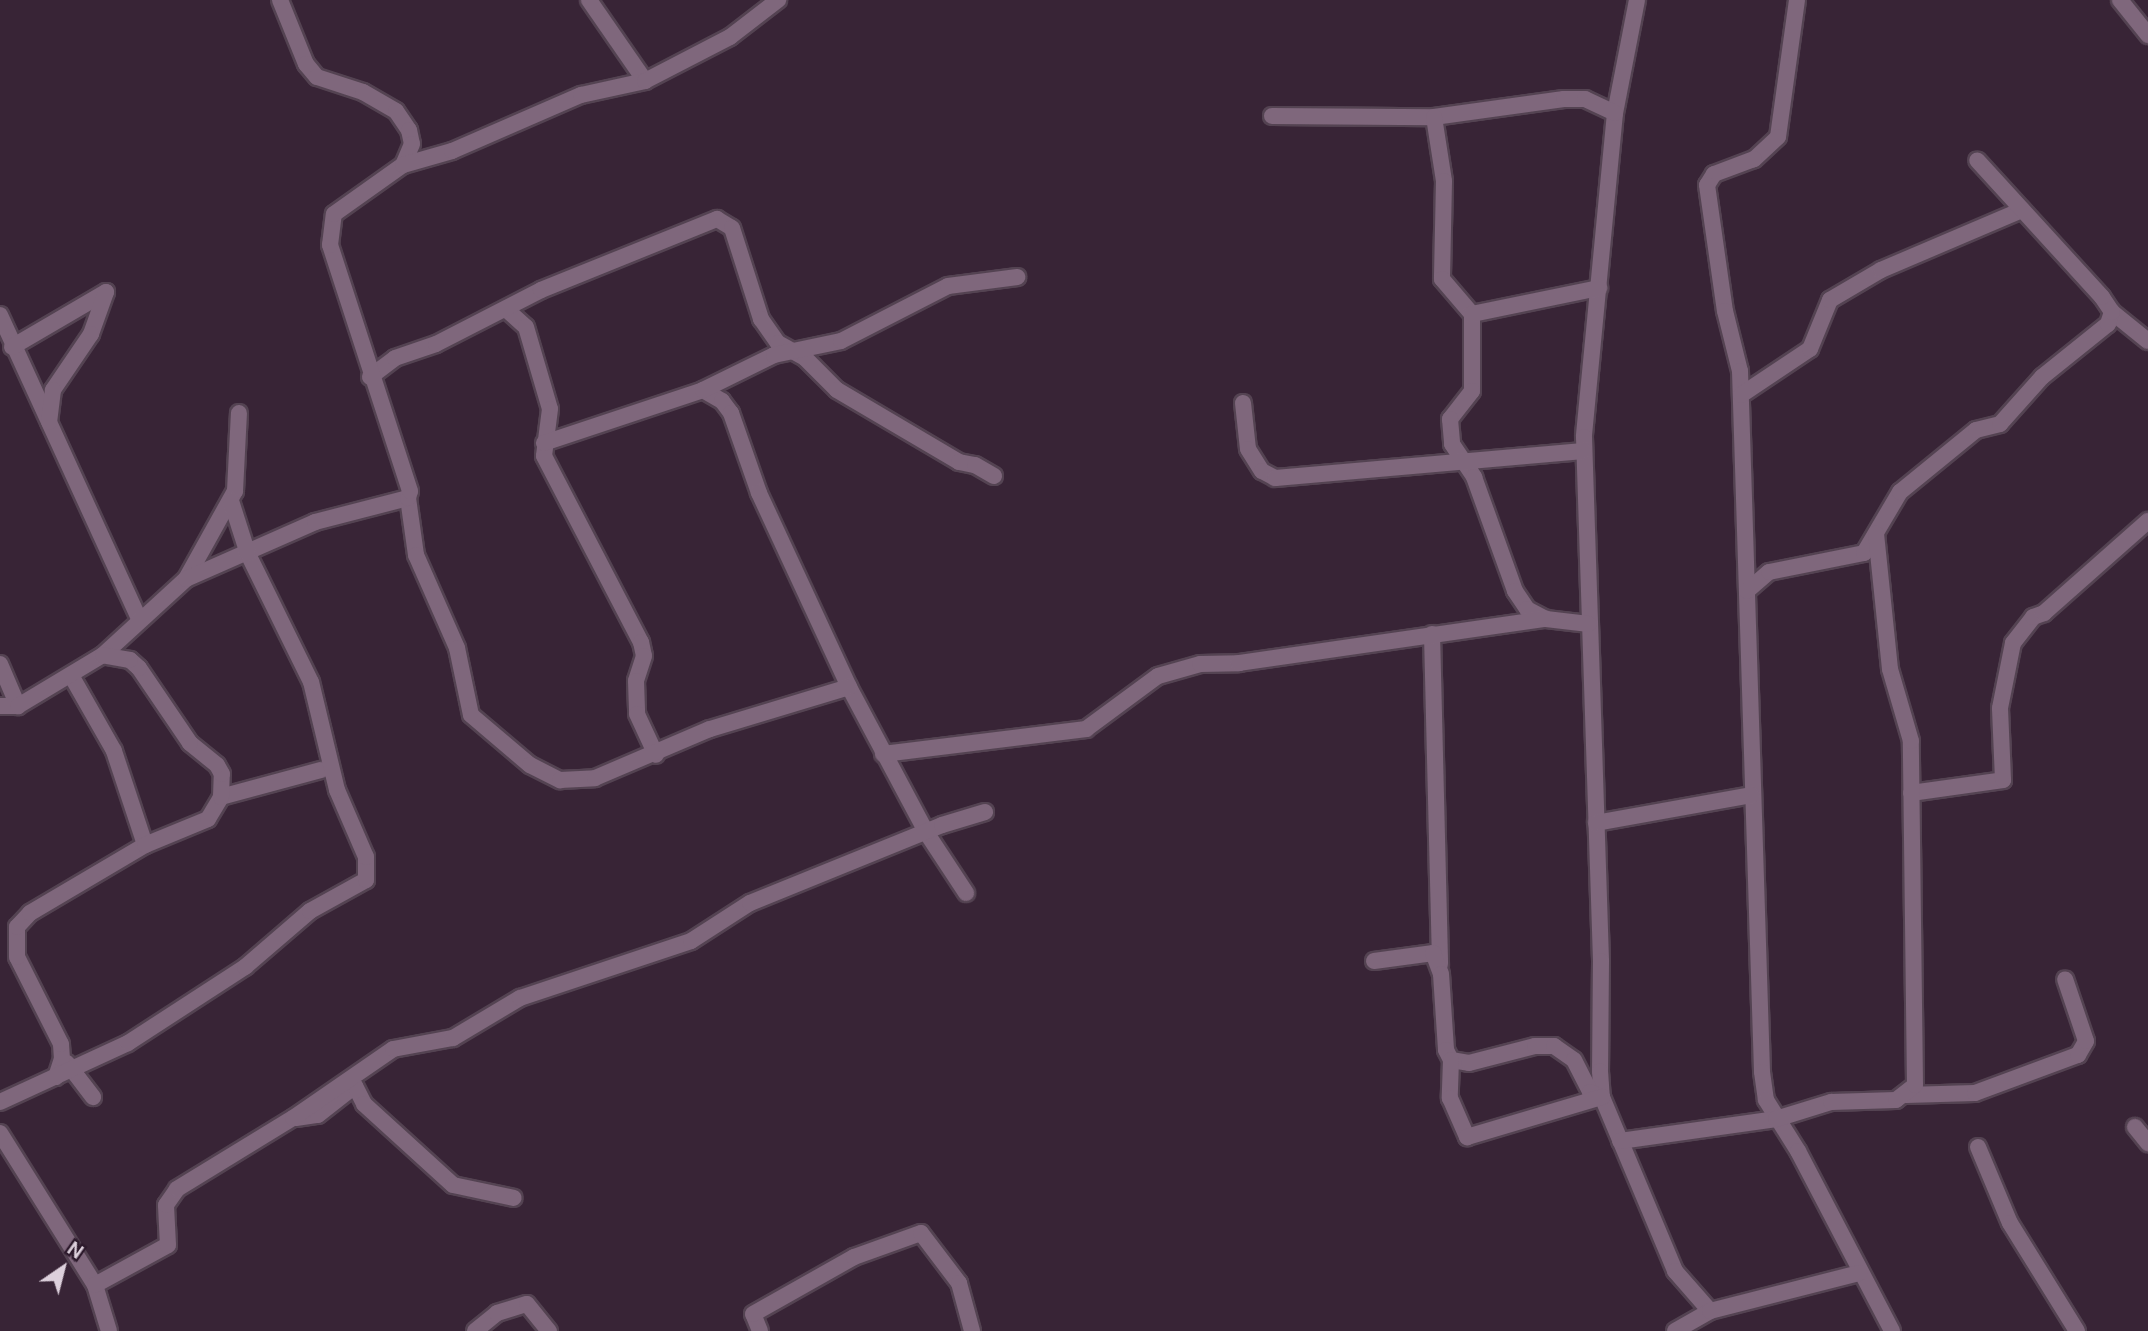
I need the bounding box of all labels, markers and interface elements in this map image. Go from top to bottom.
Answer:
north arrow [28,1233,98,1303]
text: N [62,1236,88,1265]

